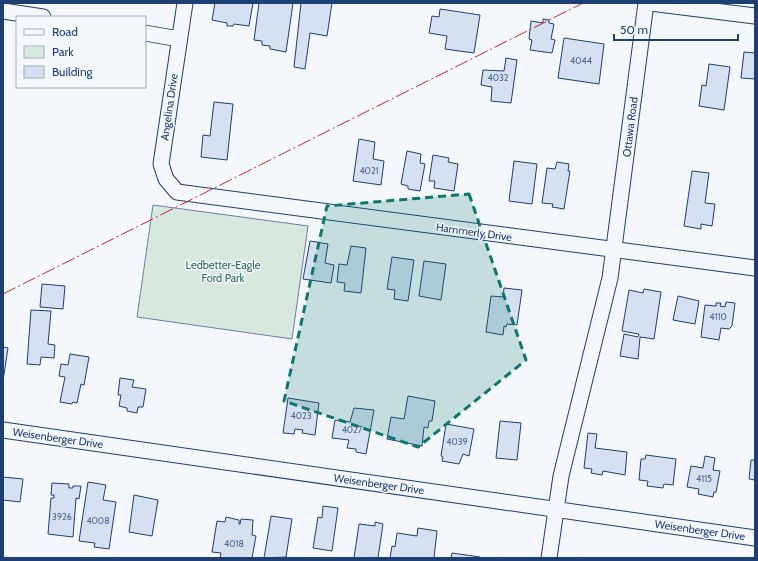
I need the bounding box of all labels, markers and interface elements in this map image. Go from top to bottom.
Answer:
legend [16,16,146,88]
scale bar [614,16,738,42]
text: 50 m [620,22,648,37]
text: Road [52,24,78,39]
text: Park [52,44,74,59]
house number: 4044 [570,55,592,66]
text: Building [52,64,94,79]
street label: Angelina Drive [157,72,181,141]
house number: 4032 [487,72,509,83]
street label: Ottawa Road [619,96,641,158]
house number: 4021 [359,165,379,176]
street label: Hammerly Drive [435,220,513,244]
park label: Ledbetter-Eagle Ford Park [186,258,261,285]
house number: 4110 [709,311,727,322]
house number: 4023 [290,410,312,421]
house number: 4027 [342,424,363,435]
street label: Weisenberger Drive [12,425,104,451]
house number: 4039 [446,436,468,447]
street label: Weisenberger Drive [333,471,425,497]
house number: 4115 [696,473,712,484]
house number: 3926 [52,511,72,522]
house number: 4008 [86,515,110,526]
street label: Weisenberger Drive [654,517,746,543]
house number: 4018 [224,538,244,549]

